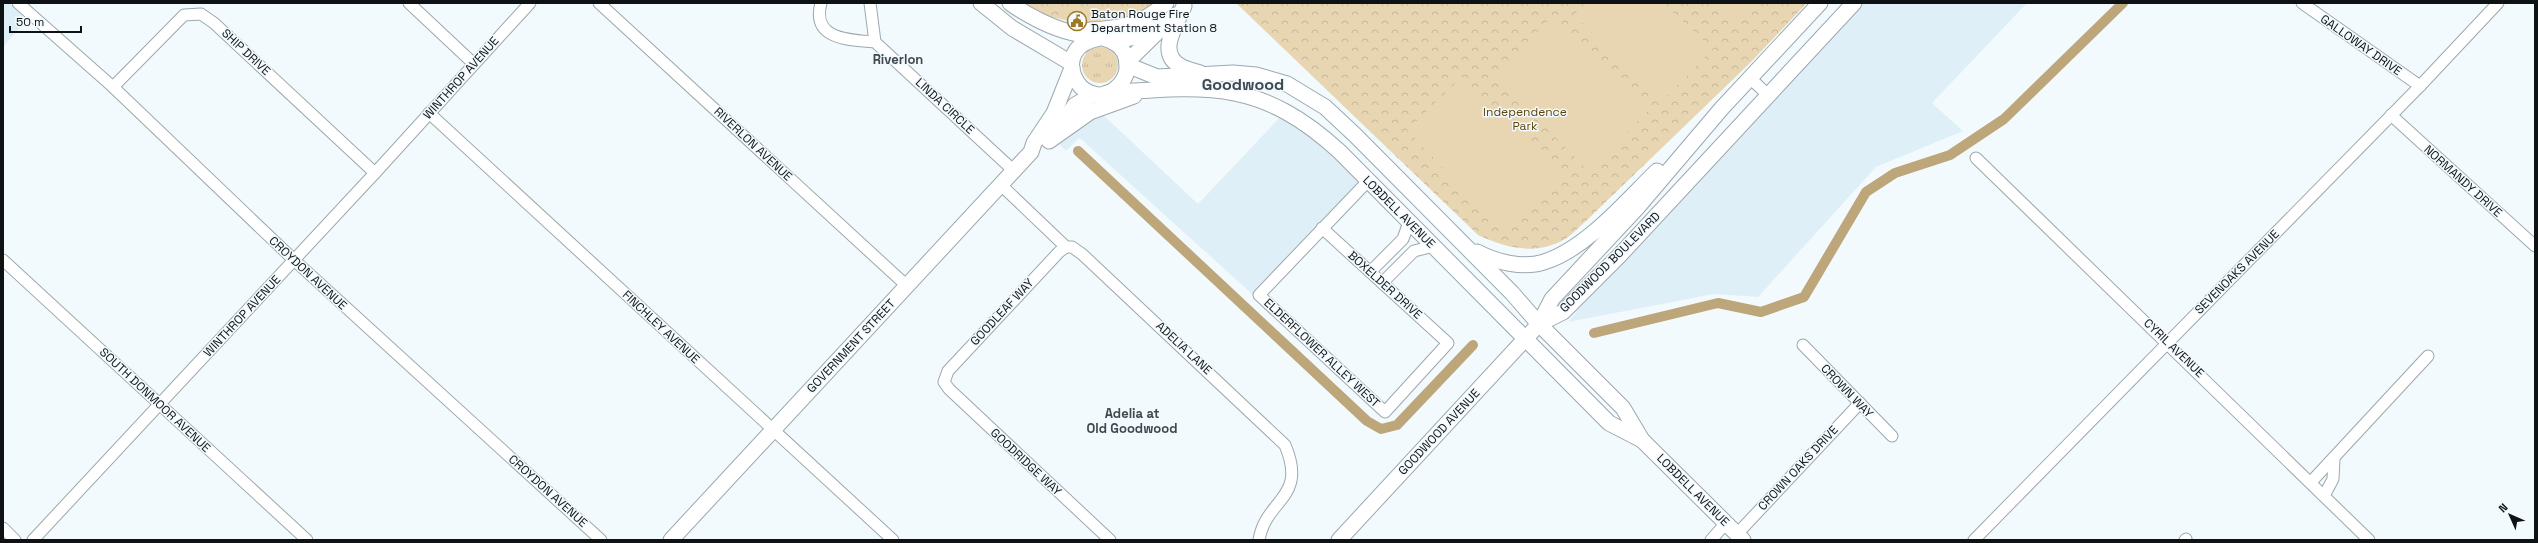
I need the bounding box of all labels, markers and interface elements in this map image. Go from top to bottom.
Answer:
place label: Baton Rouge Fire Department Station 8 [1091,6,1217,36]
scale bar [10,8,81,34]
public building icon: Baton Rouge Fire Department Station 8 [1066,10,1088,32]
street label: GALLOWAY DRIVE [2317,11,2405,79]
text: 50 m [16,14,44,30]
street label: SHIP DRIVE [218,25,274,79]
street label: WINTHROP AVENUE [420,33,503,123]
district label: Riverlon [873,51,923,68]
district label: Goodwood [1202,74,1284,95]
street label: LINDA CIRCLE [912,75,978,138]
street label: RIVERLON AVENUE [710,104,796,185]
park label: Independence Park [1483,104,1567,134]
street label: NORMANDY DRIVE [2420,142,2506,221]
street label: LOBDELL AVENUE [1359,172,1439,252]
street label: GOODWOOD BOULEVARD [1556,208,1664,316]
street label: SEVENOAKS AVENUE [2191,226,2283,318]
street label: CROYDON AVENUE [266,233,351,313]
street label: BOXELDER DRIVE [1344,247,1426,323]
street label: WINTHROP AVENUE [200,272,284,360]
street label: GOODLEAF WAY [967,275,1038,349]
street label: FINCHLEY AVENUE [619,287,703,367]
street label: ELDERFLOWER ALLEY WEST [1261,295,1383,411]
street label: GOVERNMENT STREET [803,296,899,396]
street label: CYRIL AVENUE [2140,315,2208,381]
street label: ADELIA LANE [1153,318,1216,378]
street label: SOUTH DONMOOR AVENUE [96,344,214,456]
street label: CROWN WAY [1817,361,1877,422]
street label: GOODWOOD AVENUE [1395,385,1483,479]
district label: Adelia at Old Goodwood [1086,405,1178,437]
street label: CROWN OAKS DRIVE [1754,422,1842,514]
street label: GOODRIDGE WAY [987,425,1066,500]
street label: LOBDELL AVENUE [1653,450,1733,530]
street label: CROYDON AVENUE [505,451,591,531]
north arrow [2490,495,2530,535]
text: N [2495,500,2510,515]

